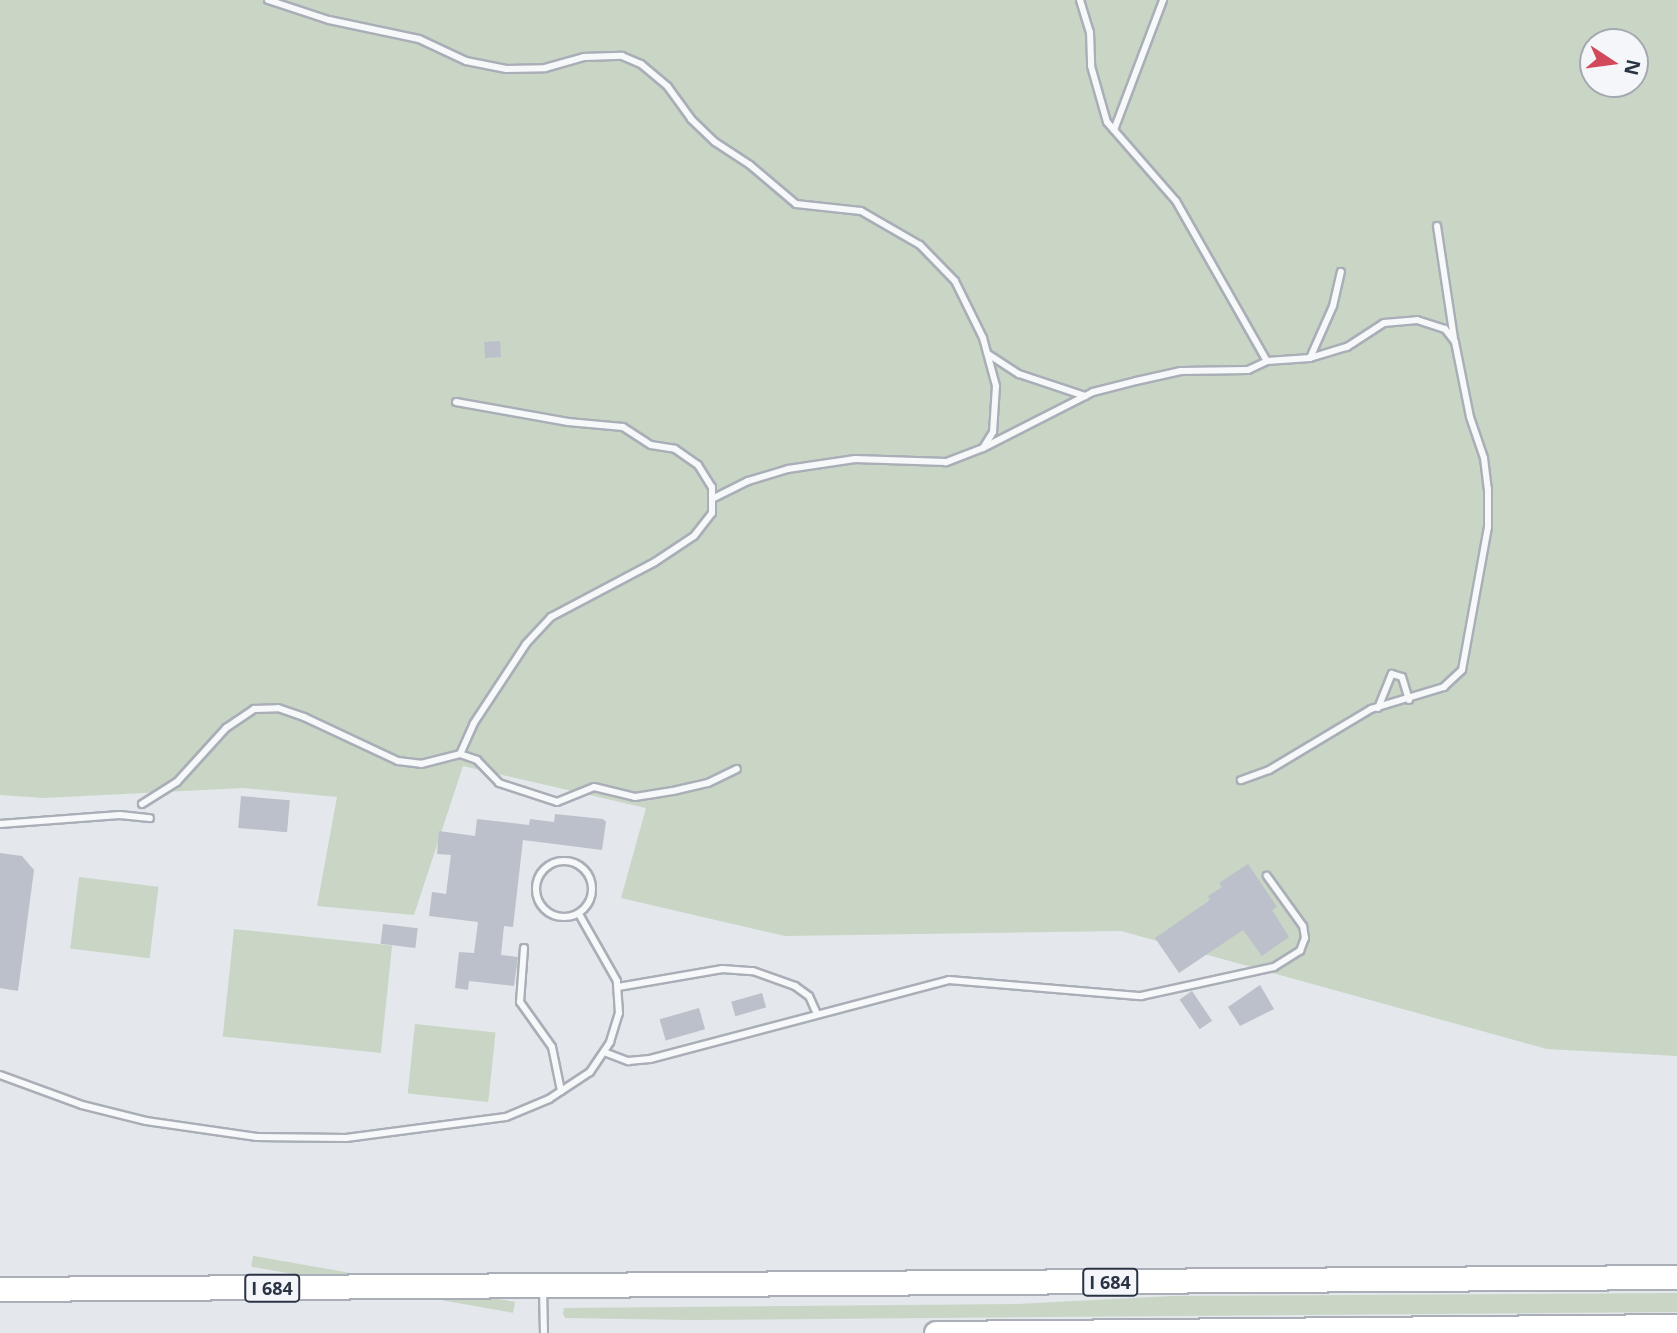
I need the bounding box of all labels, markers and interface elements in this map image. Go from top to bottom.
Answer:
north arrow [1579,28,1649,98]
text: N [1618,57,1647,78]
road number: I 684 [1082,1268,1138,1296]
road number: I 684 [244,1274,300,1302]

